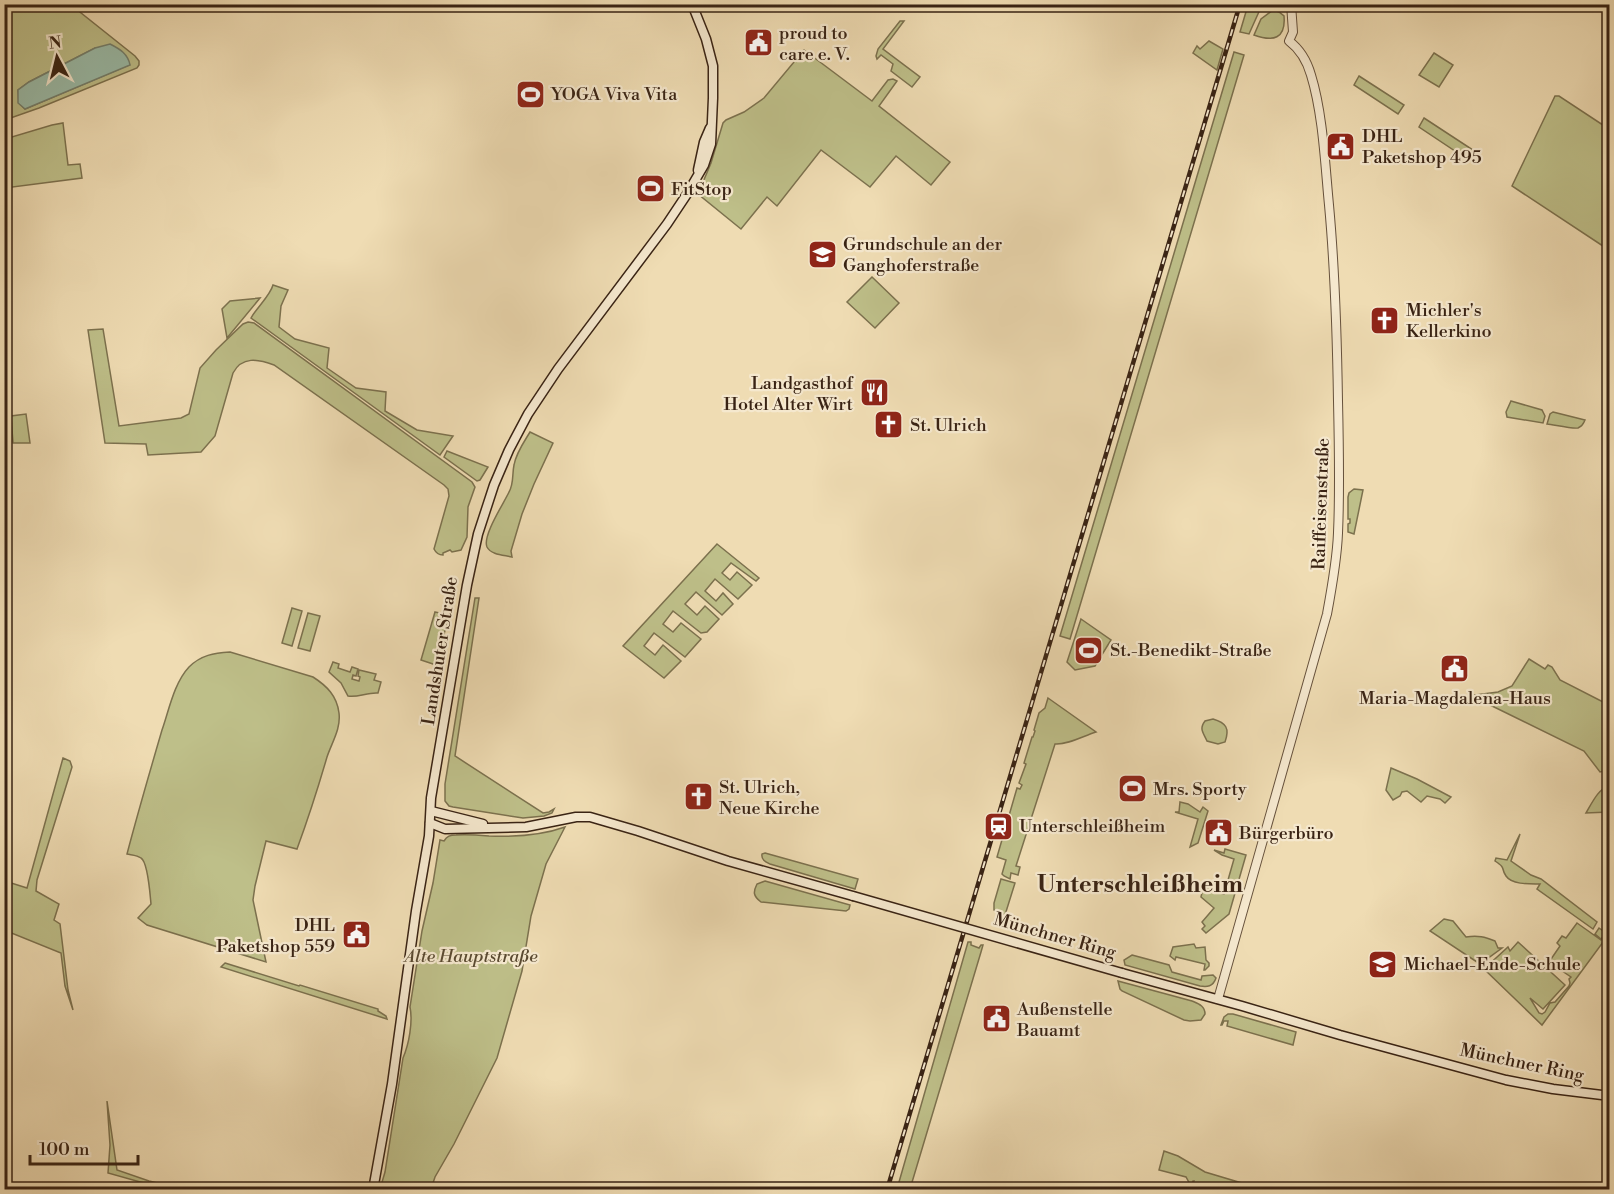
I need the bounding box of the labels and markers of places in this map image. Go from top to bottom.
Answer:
place label: proud to care e. V. [779,22,850,66]
public building icon: proud to care e. V. [742,27,774,59]
sports icon: YOGA Viva Vita [514,78,546,110]
place label: YOGA Viva Vita [550,83,678,106]
place label: DHL Paketshop 495 [1362,125,1482,169]
public building icon: DHL Paketshop 495 [1325,130,1357,162]
sports icon: FitStop [634,173,666,205]
place label: FitStop [671,178,732,201]
place label: Grundschule an der Ganghoferstraße [843,233,1003,277]
school or university icon: Grundschule an der Ganghoferstraße [806,238,838,270]
place label: Michler's Kellerkino [1406,299,1492,343]
church icon: Michler's Kellerkino [1369,304,1401,336]
place label: Landgasthof Hotel Alter Wirt [724,372,854,416]
restaurant icon: Landgasthof Hotel Alter Wirt [858,377,890,409]
church icon: St. Ulrich [873,409,905,441]
place label: St. Ulrich [910,414,987,437]
sports icon: St.-Benedikt-Straße [1073,634,1105,666]
place label: St.-Benedikt-Straße [1110,639,1272,662]
public building icon: Maria-Magdalena-Haus [1439,653,1471,685]
place label: Maria-Magdalena-Haus [1359,687,1551,710]
sports icon: Mrs. Sporty [1116,773,1148,805]
place label: St. Ulrich, Neue Kirche [719,776,820,820]
place label: Mrs. Sporty [1153,778,1247,801]
church icon: St. Ulrich, Neue Kirche [682,781,714,813]
station icon: Unterschleißheim [982,810,1014,842]
place label: Unterschleißheim [1019,815,1165,838]
public building icon: Bürgerbüro [1202,817,1234,849]
place label: Bürgerbüro [1238,822,1334,845]
place label: DHL Paketshop 559 [216,914,335,958]
public building icon: DHL Paketshop 559 [340,919,372,951]
school or university icon: Michael-Ende-Schule [1367,948,1399,980]
place label: Michael-Ende-Schule [1404,953,1581,976]
place label: Außenstelle Bauamt [1016,998,1112,1042]
public building icon: Außenstelle Bauamt [980,1003,1012,1035]

